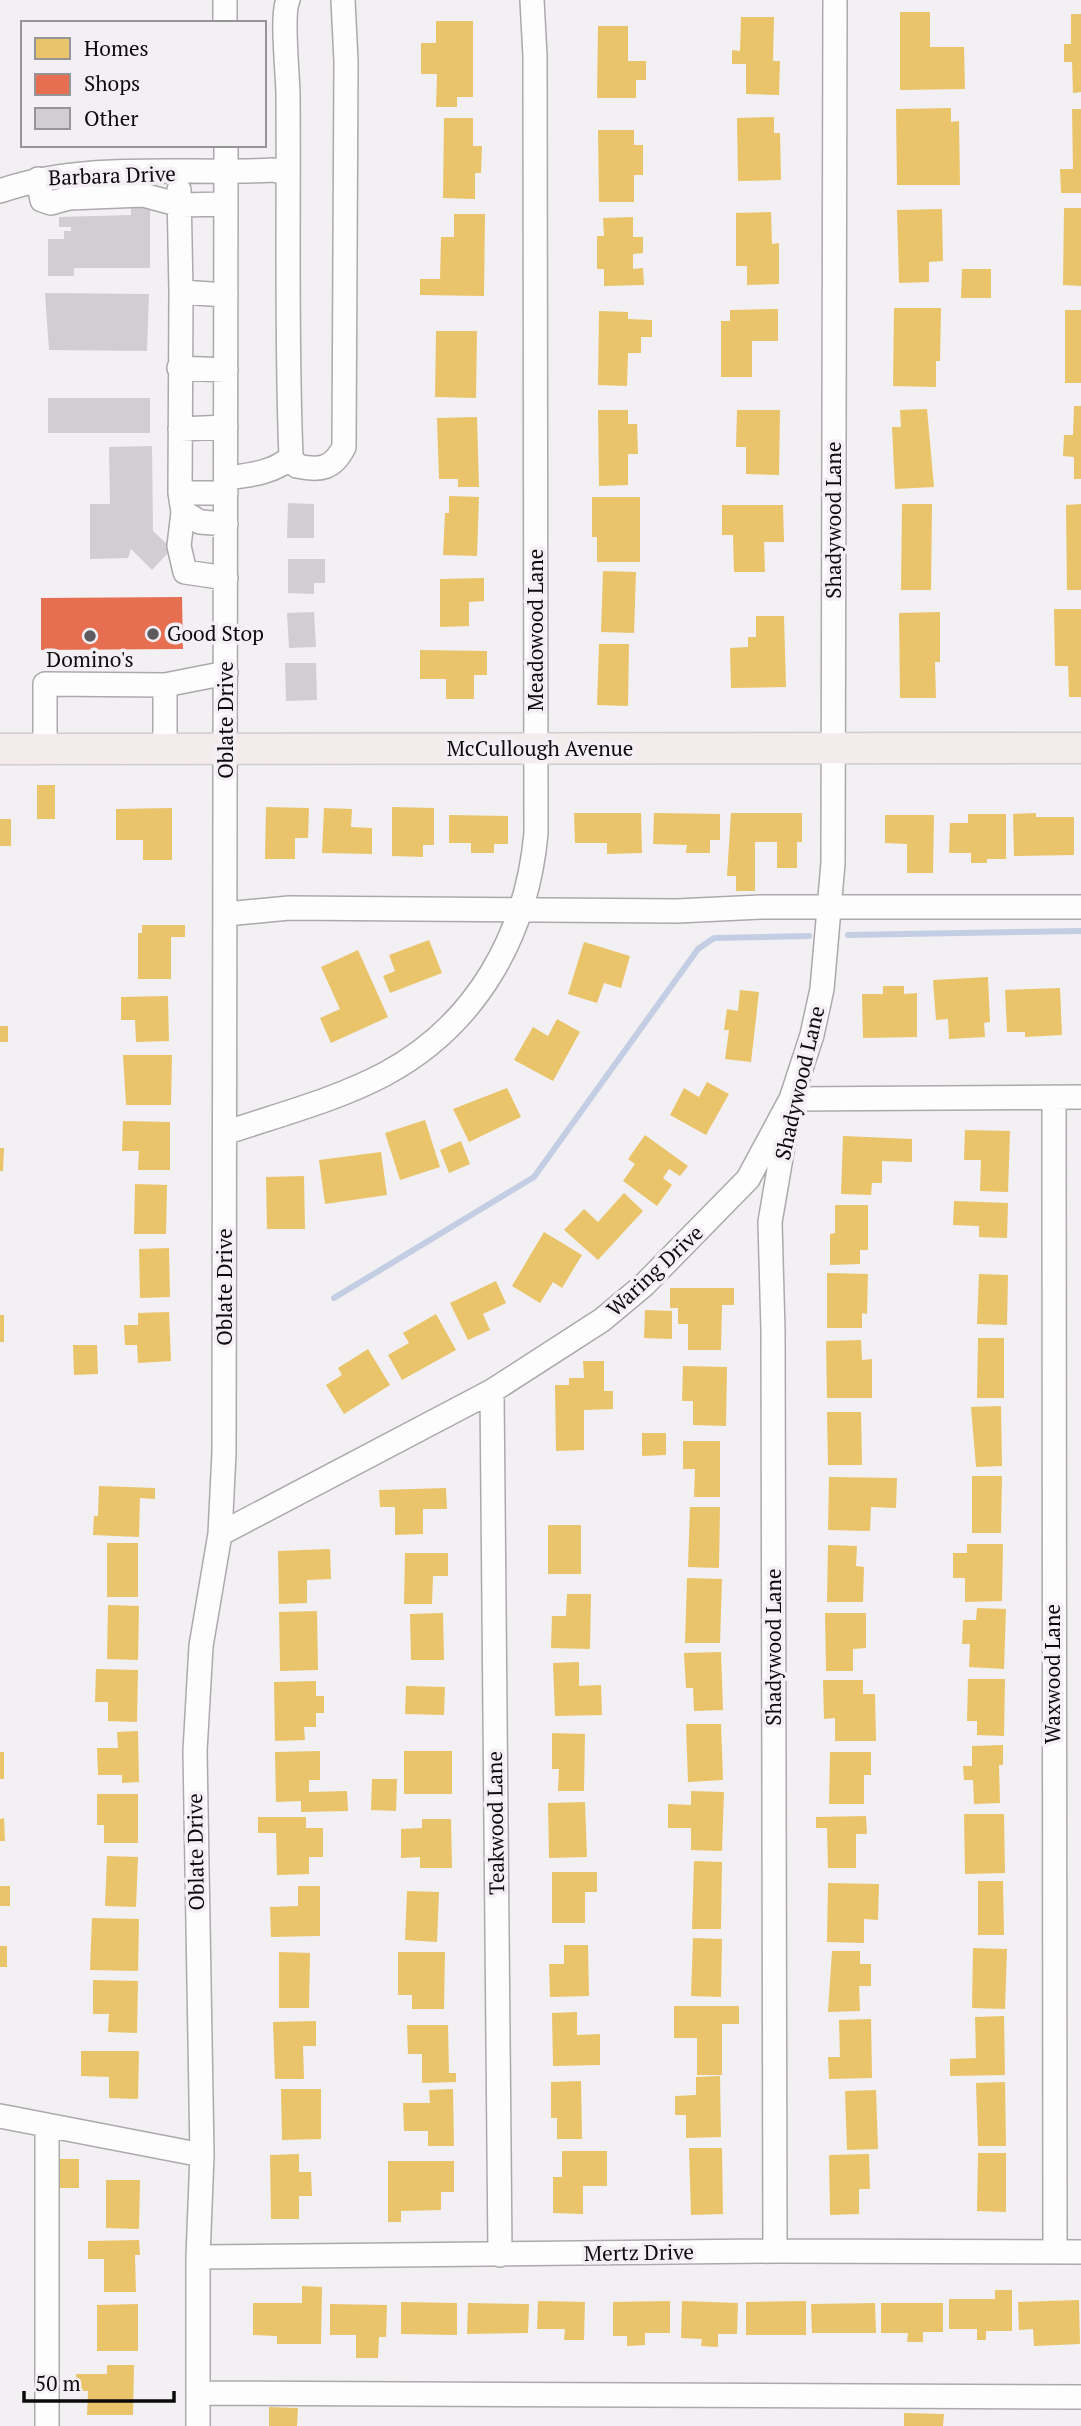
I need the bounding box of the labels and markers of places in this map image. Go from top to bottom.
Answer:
place label: Good Stop [167,619,264,647]
marker: Good Stop [145,626,161,642]
marker: Domino's [82,628,98,644]
place label: Domino's [46,645,134,673]

